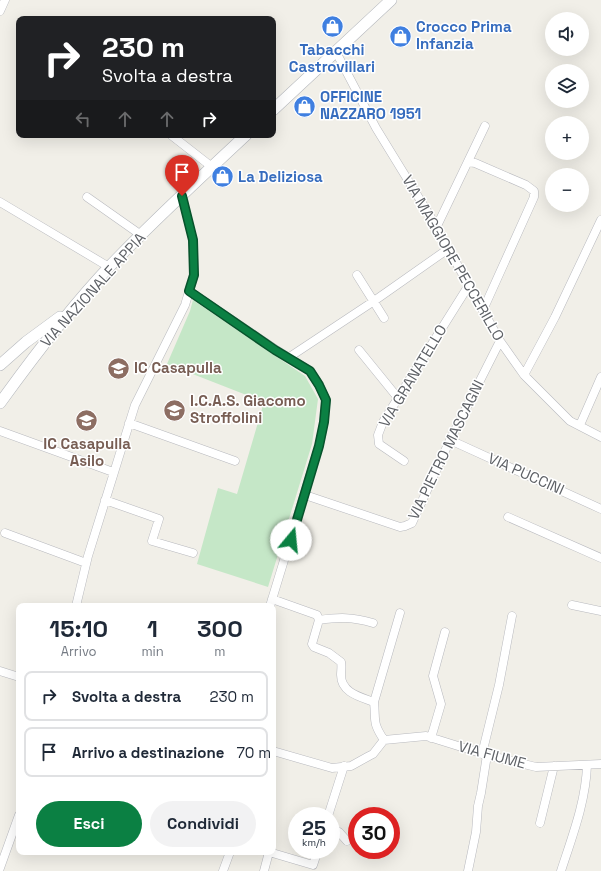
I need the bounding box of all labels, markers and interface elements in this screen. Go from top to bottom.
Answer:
map controls [545,12,589,212]
button: sound [545,12,589,56]
shop icon: Tabacchi Castrovillari [319,14,345,40]
place label: Crocco Prima Infanzia [416,17,512,53]
shop icon: Crocco Prima Infanzia [388,23,414,49]
text: 230 m [102,29,185,65]
icon: right [36,32,88,84]
place label: Tabacchi Castrovillari [289,40,375,76]
text: Svolta a destra [102,64,233,87]
button: layers [545,64,589,108]
place label: OFFICINE NAZZARO 1951 [320,87,421,123]
shop icon: OFFICINE NAZZARO 1951 [291,93,317,119]
icon: left [72,108,94,130]
icon: ahead [114,108,136,130]
icon: ahead [156,108,178,130]
icon: right [198,108,220,130]
button: + [545,116,589,160]
pin [165,155,199,196]
icon: arrive [171,161,193,183]
shop icon: La Deliziosa [209,164,235,190]
place label: La Deliziosa [238,167,323,186]
button: − [545,168,589,212]
street label: VIA MAGGIORE PECCERILLO [398,172,509,344]
street label: VIA NAZIONALE APPIA [36,228,150,351]
street label: VIA GRANATELLO [374,321,451,431]
school or university icon: IC Casapulla [106,355,132,381]
place label: IC Casapulla [134,358,222,377]
street label: VIA PIETRO MASCAGNI [403,377,488,523]
place label: I.C.A.S. Giacomo Stroffolini [190,391,306,427]
school or university icon: I.C.A.S. Giacomo Stroffolini [161,397,187,423]
school or university icon: IC Casapulla Asilo [74,408,100,434]
place label: IC Casapulla Asilo [43,434,131,470]
street label: VIA PUCCINI [485,448,567,499]
position arrow [270,519,312,561]
text: 15:10 [49,613,108,644]
text: 1 [147,613,158,644]
text: 300 [197,613,243,644]
text: Arrivo [61,643,97,660]
text: min [141,643,164,660]
text: m [214,643,225,660]
icon: right [38,685,60,707]
text: Svolta a destra [72,687,181,706]
text: 230 m [210,687,254,706]
street label: VIA FIUME [456,736,528,773]
icon: arrive [38,741,60,763]
text: Arrivo a destinazione [72,743,224,762]
text: 70 m [236,743,271,762]
button: Esci [36,801,142,847]
button: Condividi [150,801,256,847]
speed limit sign: 30 [348,807,400,859]
text: 25 [302,815,326,841]
text: km/h [302,836,326,849]

